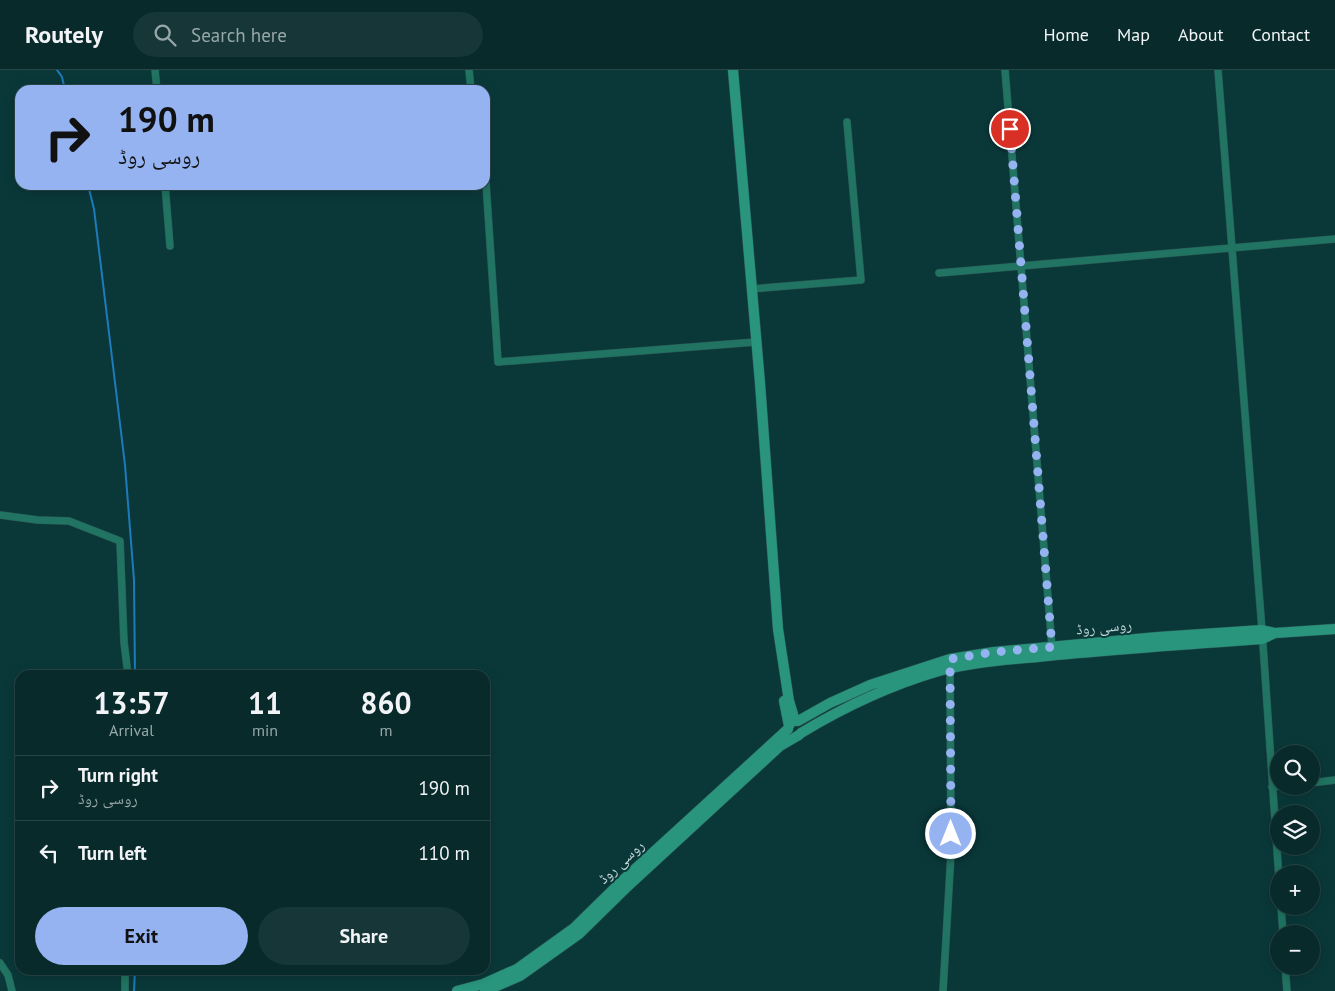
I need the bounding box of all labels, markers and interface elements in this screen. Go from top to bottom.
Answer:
search box [133,12,483,57]
text: Routely [25,19,103,50]
icon: search [151,21,179,49]
text: Search here [191,23,287,47]
text: Home [1043,23,1089,46]
text: Map [1117,23,1150,46]
text: About [1178,23,1224,46]
text: Contact [1252,23,1310,46]
text: 190 m [118,96,215,142]
icon: right [35,105,100,170]
pin [989,108,1031,150]
icon: arrive [996,115,1024,143]
text: روسی روڈ [118,142,200,170]
street label: روسی روڈ [1075,615,1133,639]
text: 13:57 [93,683,170,722]
text: 11 [248,683,282,722]
text: 860 [361,683,412,722]
text: Arrival [109,720,154,740]
text: min [252,720,278,740]
text: m [380,720,393,740]
map controls [1270,745,1320,975]
button: search [1270,745,1320,795]
text: Turn right [78,763,158,787]
icon: right [35,774,63,802]
text: 190 m [418,776,470,800]
text: روسی روڈ [78,788,138,808]
button: layers [1270,805,1320,855]
position arrow [924,807,976,859]
street label: روسی روڈ [594,835,648,888]
icon: left [35,839,63,867]
text: Turn left [78,841,147,865]
text: 110 m [418,841,470,865]
button: + [1270,865,1320,915]
button: Exit [35,907,248,965]
button: Share [258,907,470,965]
button: − [1270,925,1320,975]

